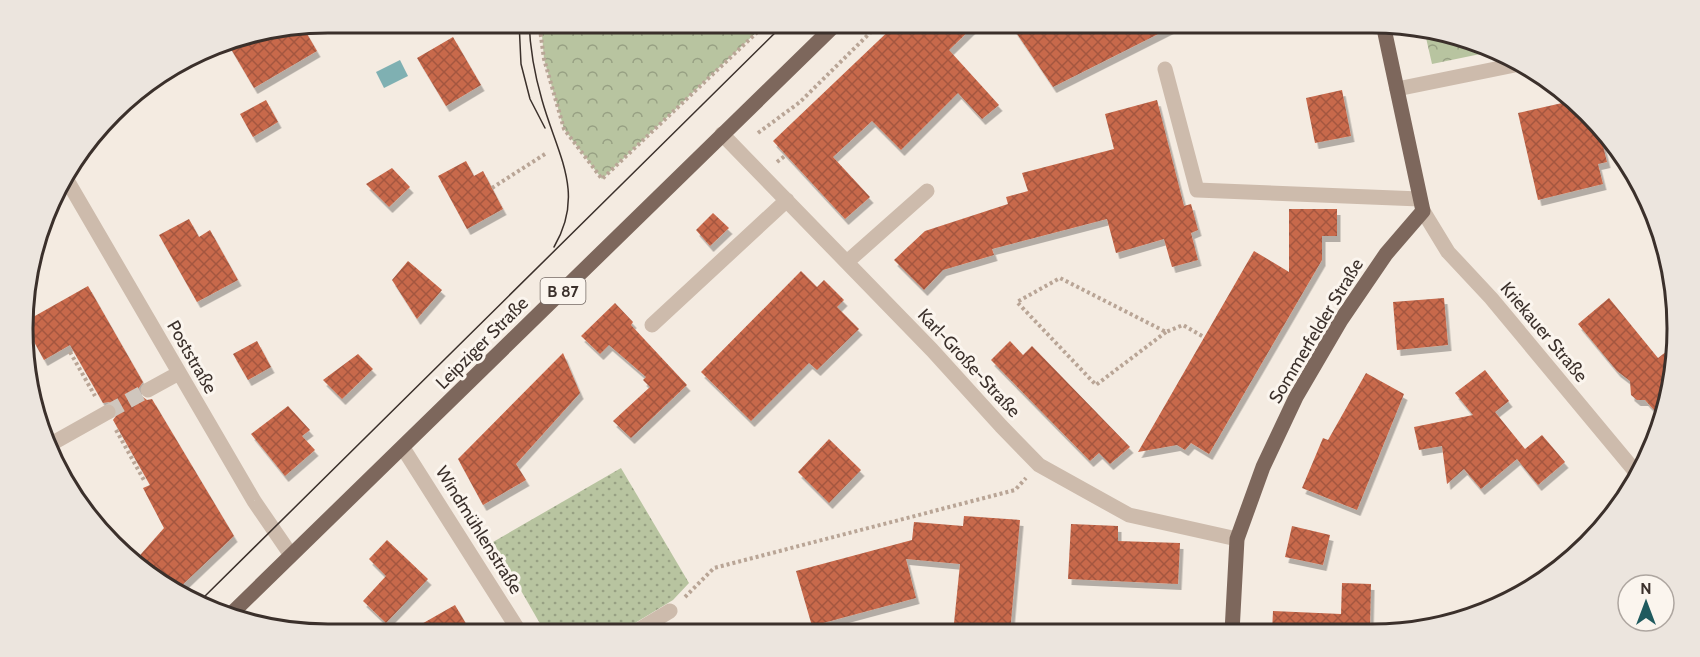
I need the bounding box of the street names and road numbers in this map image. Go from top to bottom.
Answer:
street label: Sommerfelder Straße [1264,255,1368,407]
street label: Kriekauer Straße [1496,277,1592,387]
road number: B 87 [540,278,586,304]
street label: Leipziger Straße [431,292,533,394]
street label: Karl-Große-Straße [913,304,1025,422]
street label: Poststraße [162,317,222,397]
street label: Windmühlenstraße [431,462,527,598]

